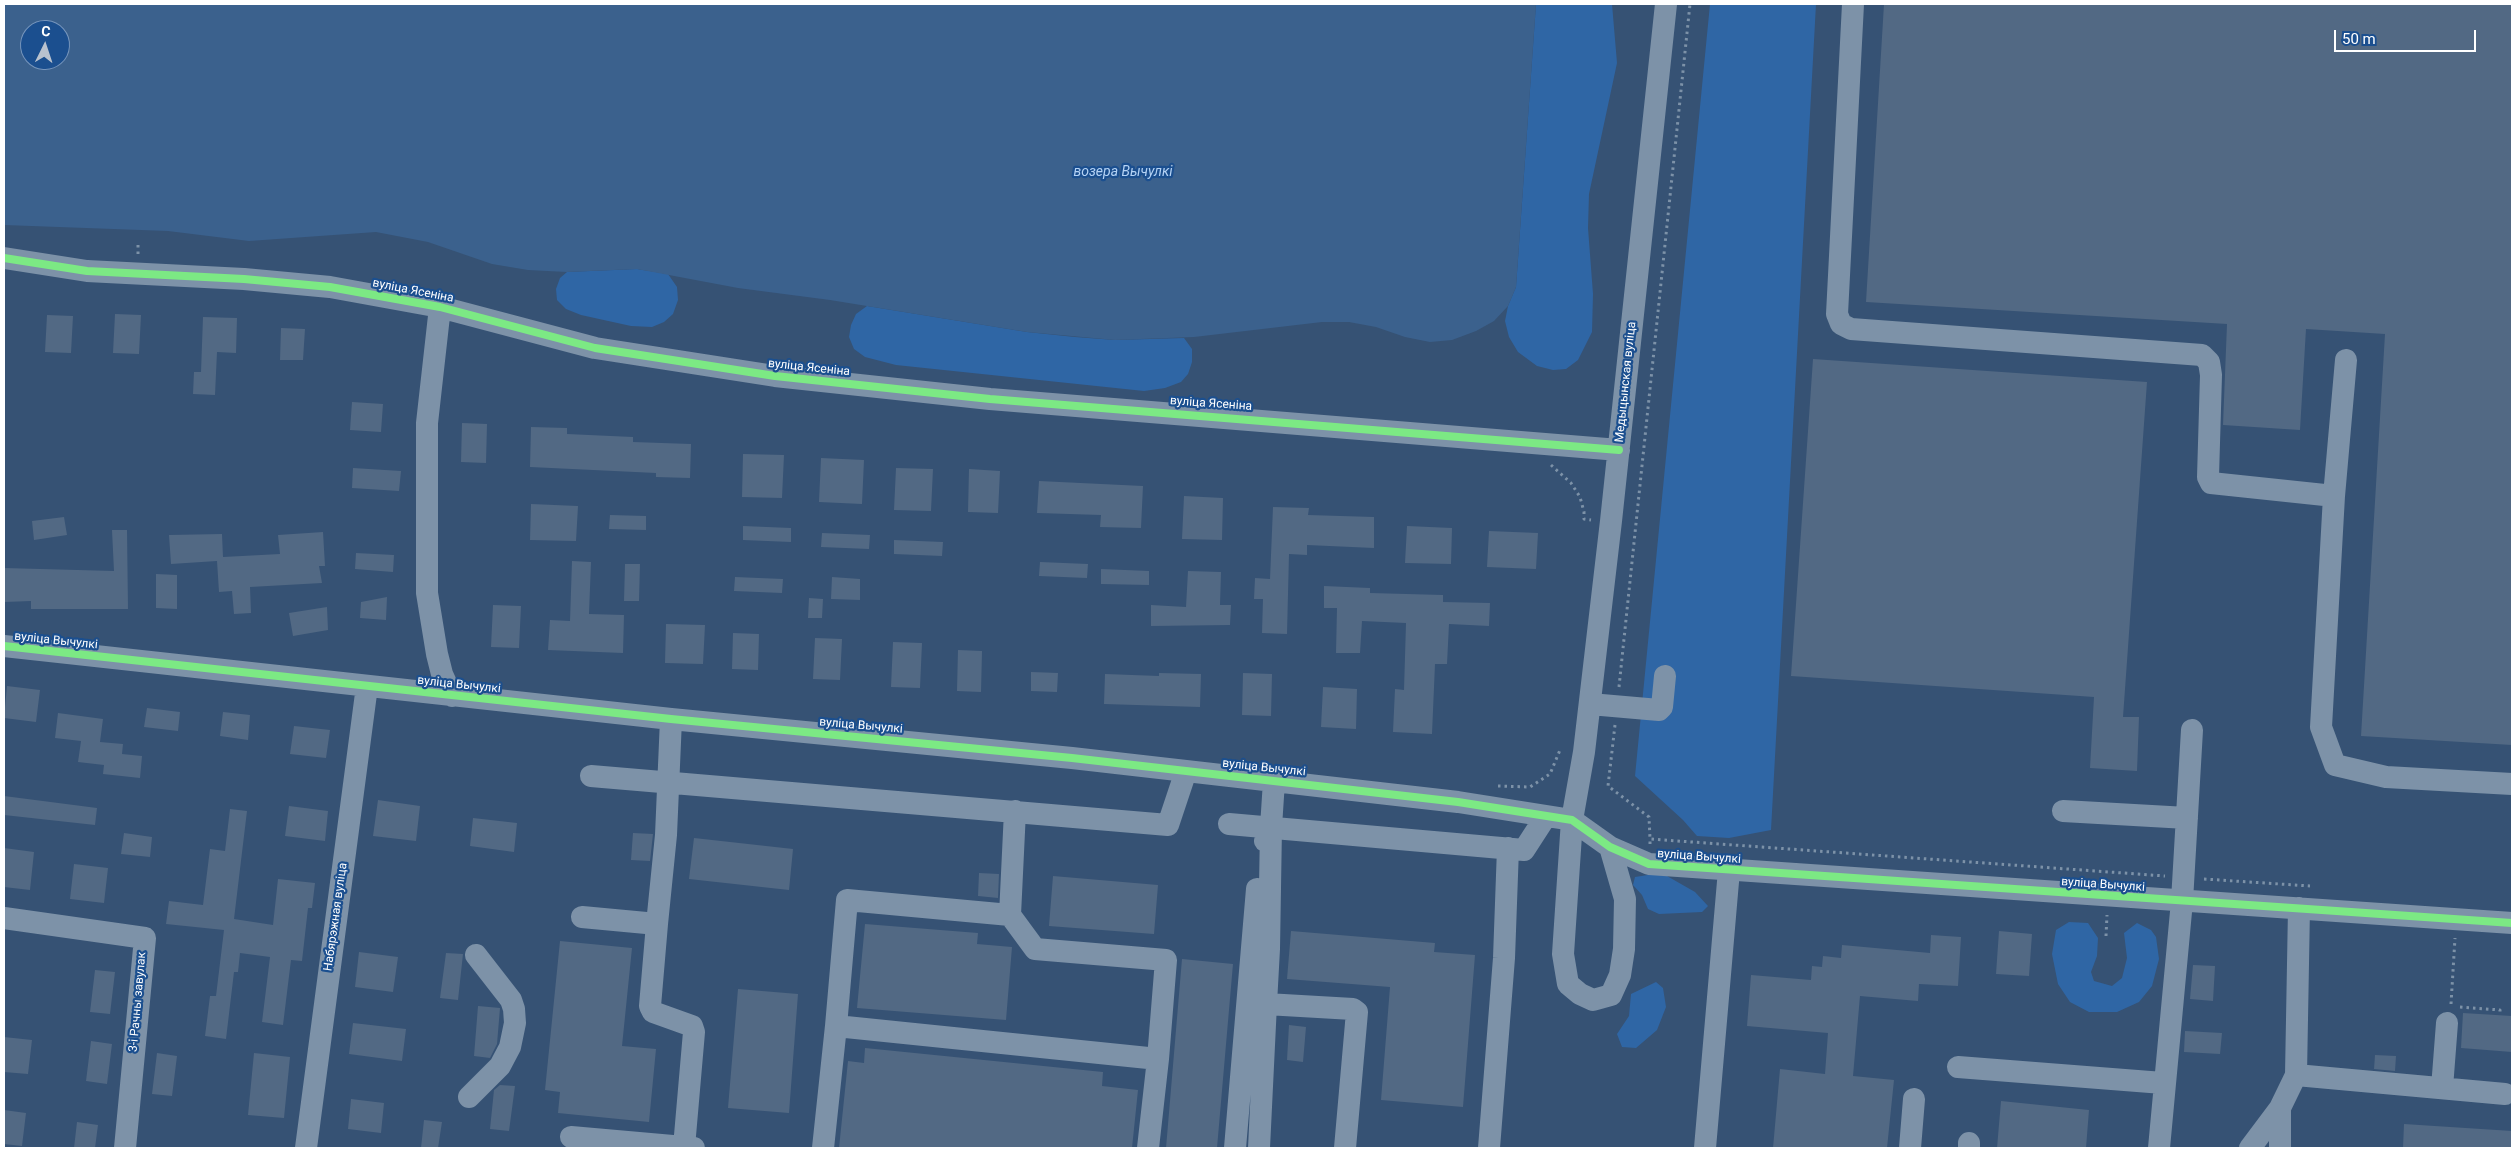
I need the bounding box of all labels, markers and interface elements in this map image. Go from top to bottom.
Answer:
north arrow [20,20,70,70]
scale bar [2336,20,2478,52]
text: С [41,23,51,39]
text: 50 m [2342,30,2376,48]
water label: возера Вычулкі [1073,164,1173,180]
street label: вуліца Ясеніна [371,276,455,306]
street label: Медыцынская вуліца [1612,321,1640,443]
street label: вуліца Ясеніна [767,357,851,379]
street label: вуліца Ясеніна [1169,394,1253,414]
street label: вуліца Вычулкі [14,629,98,653]
street label: вуліца Вычулкі [417,673,501,697]
street label: вуліца Вычулкі [819,715,903,737]
street label: вуліца Вычулкі [1222,756,1306,780]
street label: вуліца Вычулкі [1657,847,1741,867]
street label: Набярэжная вуліца [321,862,351,972]
street label: вуліца Вычулкі [2061,875,2145,895]
street label: 3-і Рачны завулак [126,951,150,1053]

